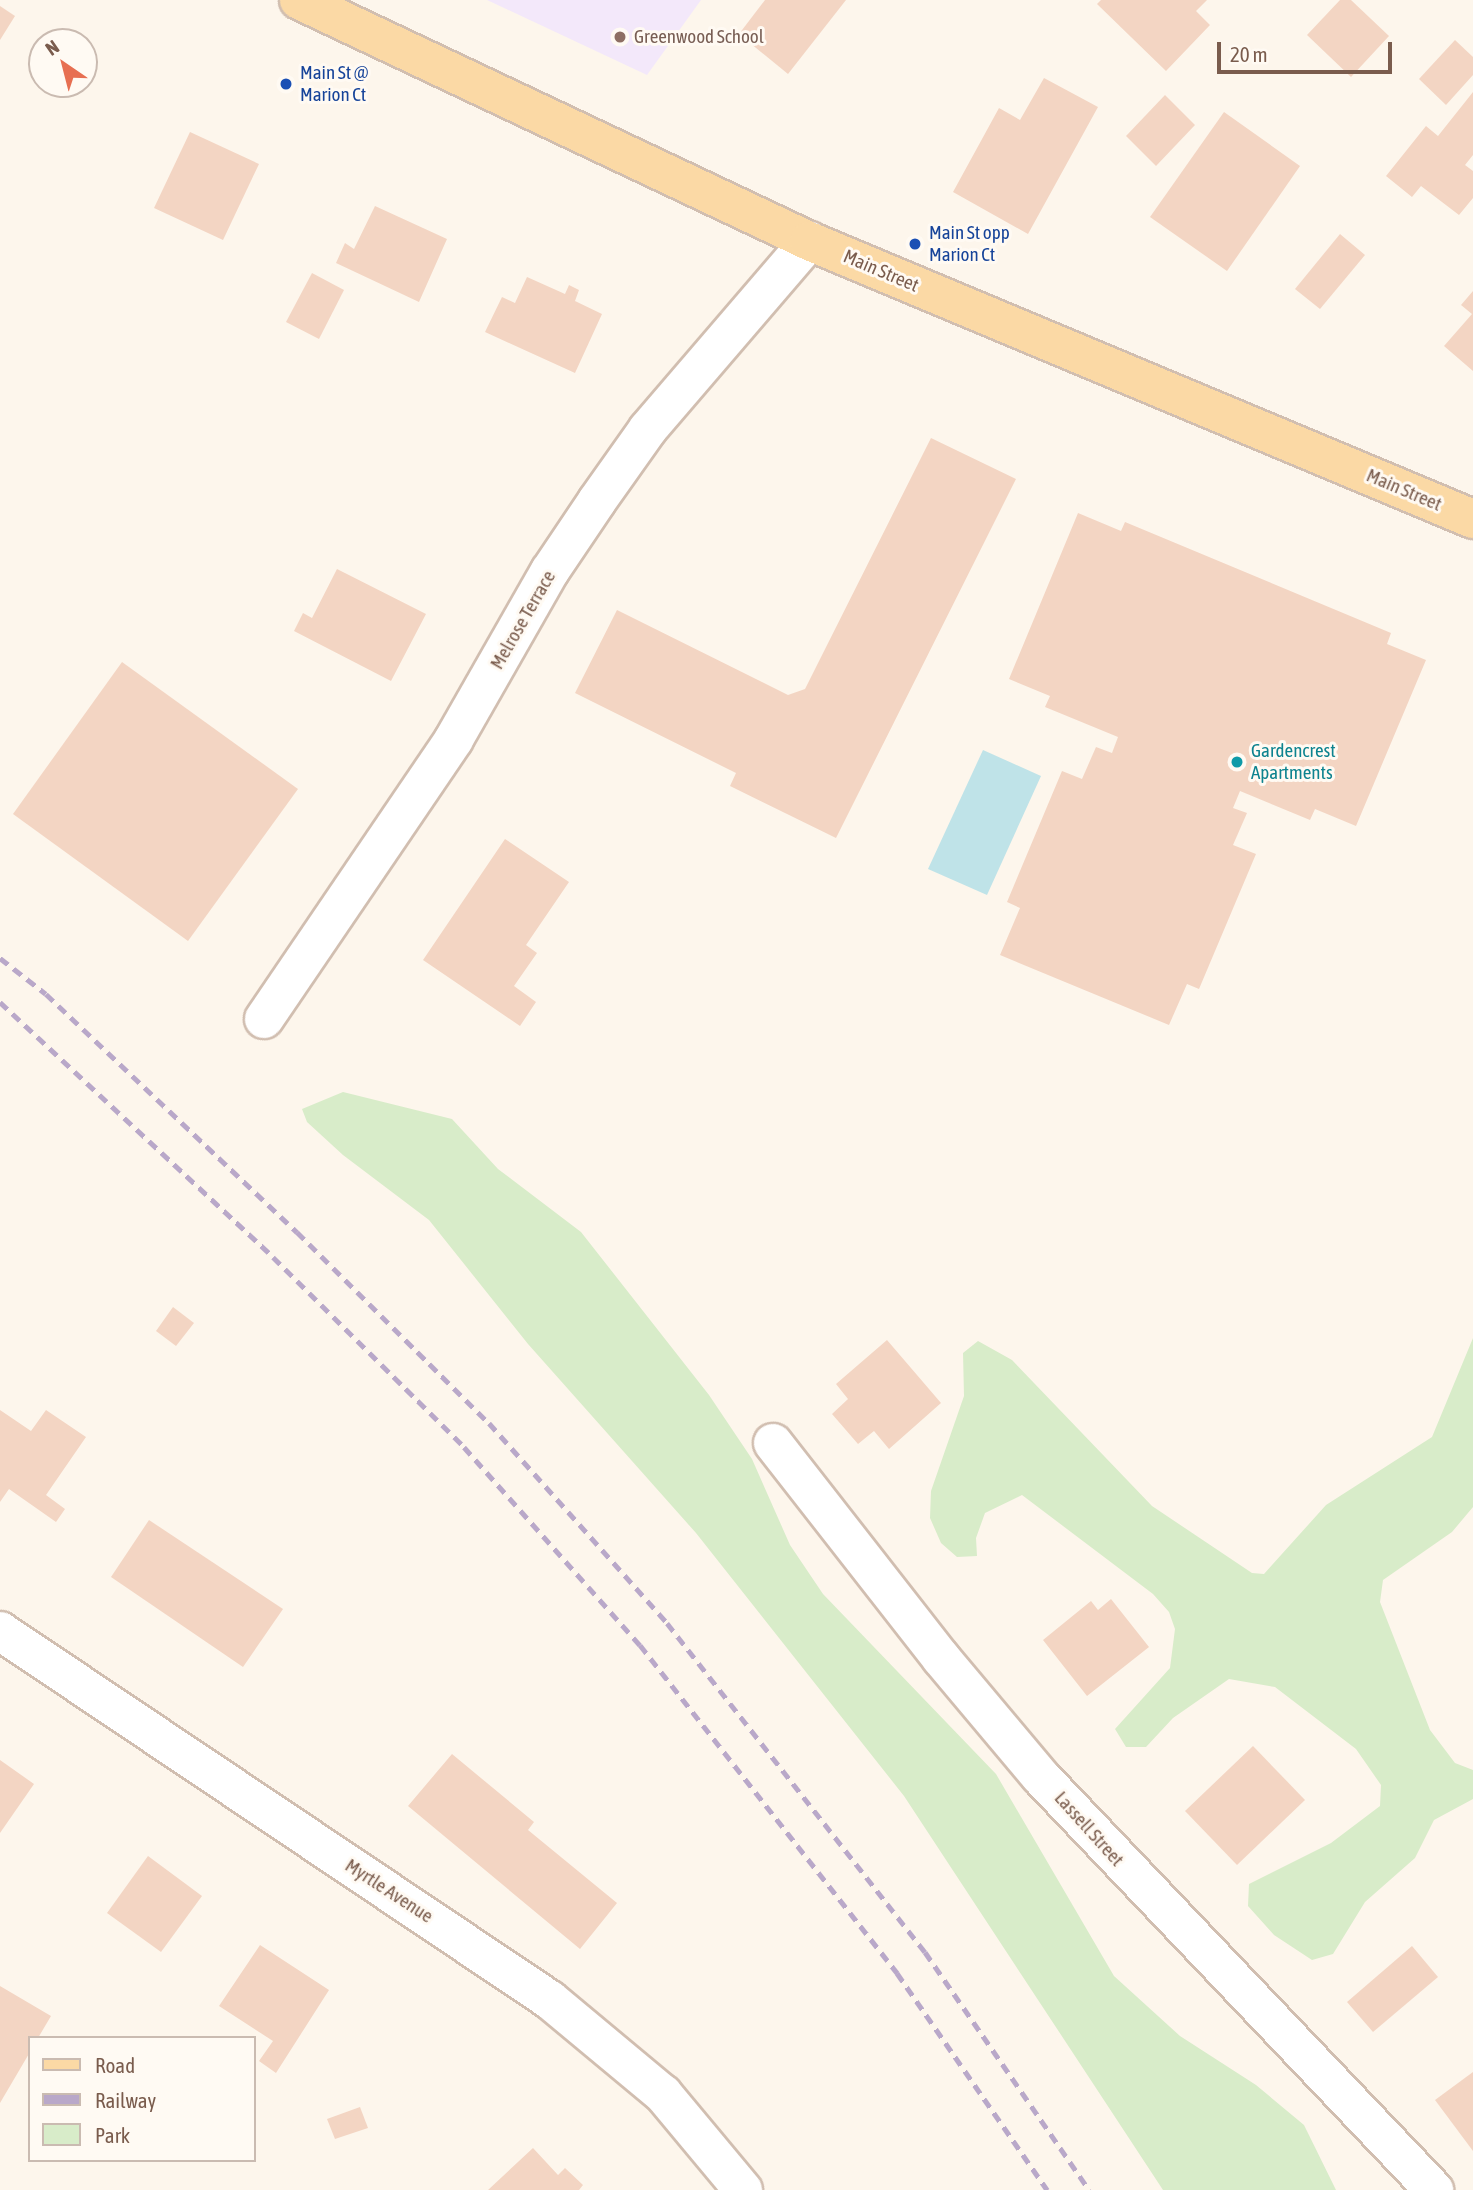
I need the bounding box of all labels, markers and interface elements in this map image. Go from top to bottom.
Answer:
place label: Greenwood School [634,26,764,48]
north arrow [28,28,98,98]
scale bar [1221,28,1396,72]
marker: Greenwood School [612,29,628,45]
text: N [41,35,63,60]
text: 20 m [1230,42,1268,66]
place label: Main St @ Marion Ct [300,62,369,106]
marker: Main St @ Marion Ct [278,76,294,92]
place label: Main St opp Marion Ct [929,222,1010,266]
marker: Main St opp Marion Ct [907,236,923,252]
street label: Main Street [840,245,922,297]
street label: Main Street [1363,464,1445,516]
street label: Melrose Terrace [486,567,560,673]
place label: Gardencrest Apartments [1251,740,1336,784]
marker: Gardencrest Apartments [1229,754,1245,770]
street label: Lassell Street [1050,1787,1128,1871]
street label: Myrtle Avenue [341,1854,437,1928]
legend [28,2036,256,2162]
text: Road [95,2053,135,2077]
text: Railway [95,2088,156,2112]
text: Park [95,2123,130,2147]

